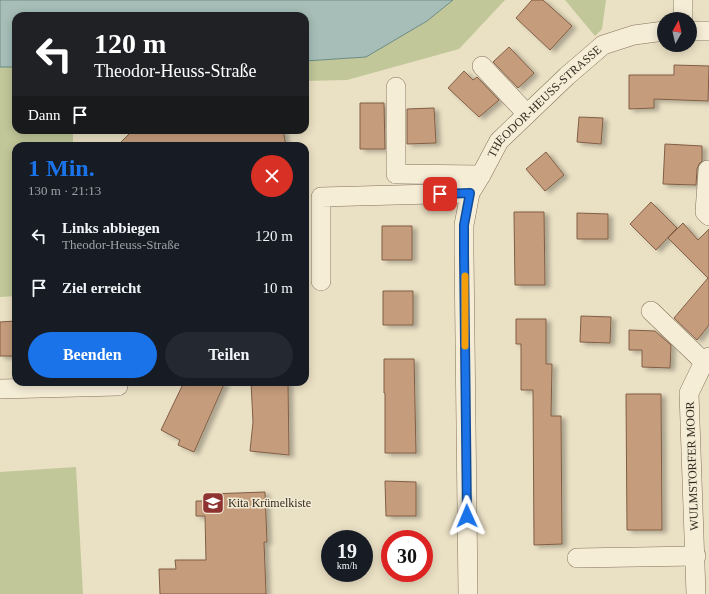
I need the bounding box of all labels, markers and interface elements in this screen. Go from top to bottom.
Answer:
north arrow [657,12,697,52]
map controls [657,12,697,52]
icon: left [28,28,80,80]
text: 120 m [94,28,166,59]
street label: THEODOR-HEUSS-STRASSE [485,42,604,160]
text: Theodor-Heuss-Straße [94,61,257,81]
icon: arrive [69,104,91,126]
text: Dann [28,107,61,123]
text: 1 Min. [28,155,95,181]
button: close [251,155,293,197]
pin [423,177,457,211]
text: 130 m · 21:13 [28,183,101,198]
icon: arrive [429,183,451,205]
text: Links abbiegen [62,220,160,236]
icon: left [28,225,50,247]
text: 120 m [255,228,293,244]
text: Theodor-Heuss-Straße [62,237,179,252]
icon: arrive [28,277,50,299]
text: Ziel erreicht [62,280,141,296]
text: 10 m [263,280,293,296]
button: Beenden [28,332,157,378]
button: Teilen [165,332,293,378]
street label: WULMSTORFER MOOR [683,401,701,531]
school or university icon: Kita Krümelkiste [200,490,226,516]
position arrow [446,495,488,537]
place label: Kita Krümelkiste [228,496,311,510]
speed limit sign: 30 [381,530,433,582]
text: 19 [337,540,357,562]
text: km/h [337,560,357,571]

